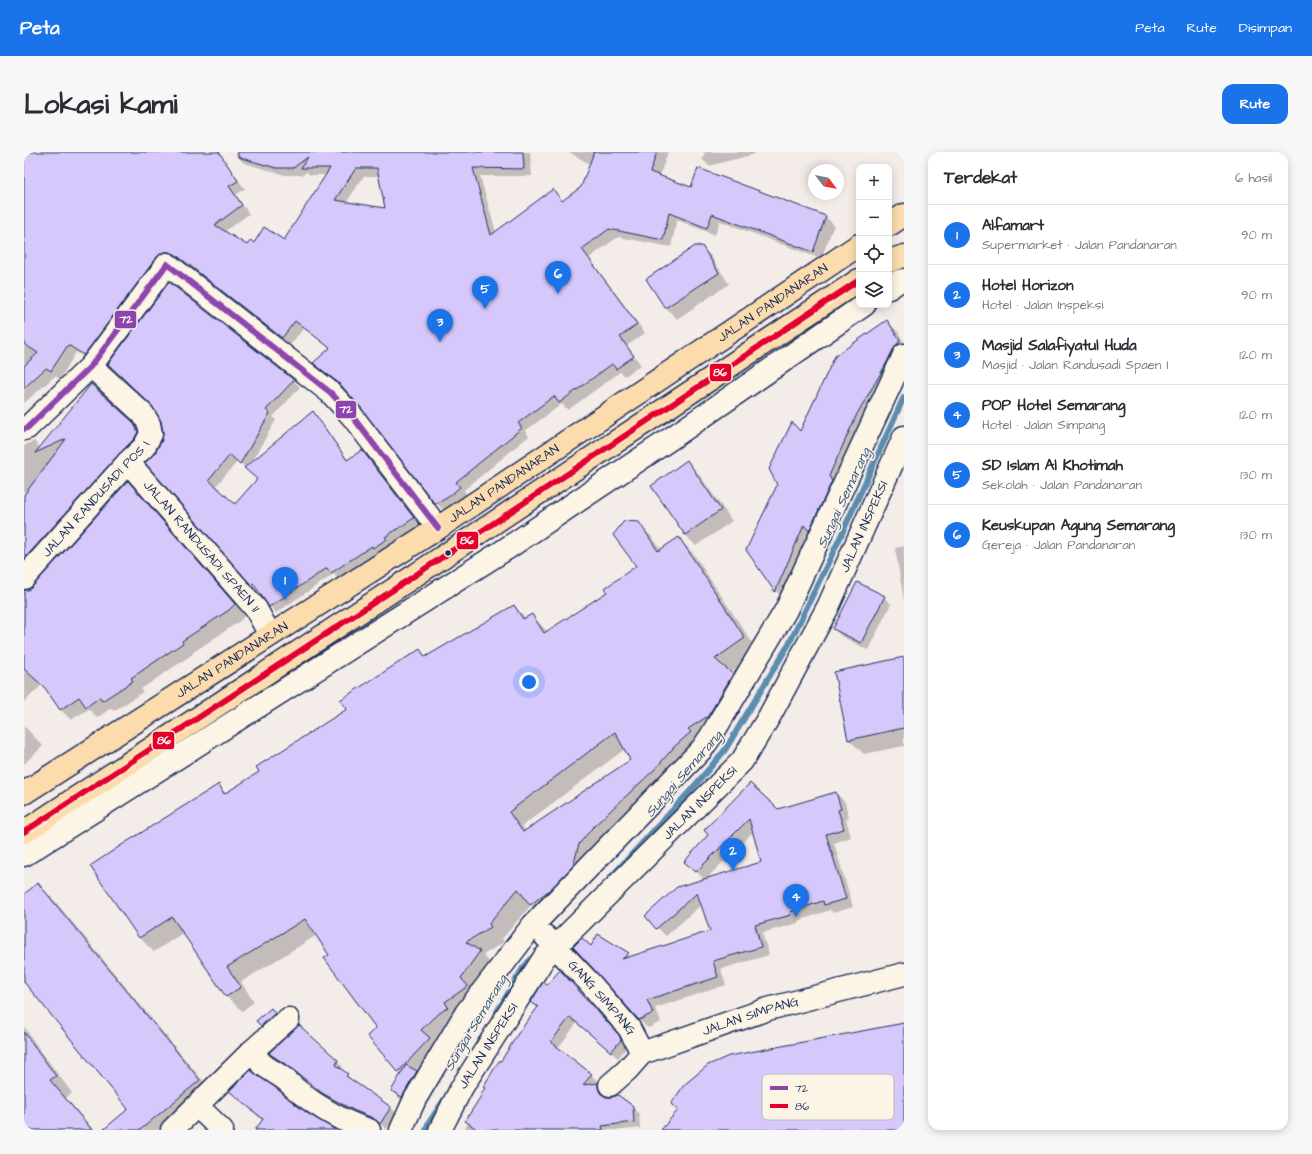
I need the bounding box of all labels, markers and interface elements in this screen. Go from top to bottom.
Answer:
text: Peta [20,15,60,42]
text: Peta [1135,18,1165,38]
text: Rute [1187,18,1217,38]
text: Disimpan [1239,18,1292,38]
button: Rute [1222,84,1288,124]
text: Lokasi kami [24,85,178,124]
north arrow [808,164,844,200]
map controls [856,164,892,308]
button: + [856,164,892,200]
text: Terdekat [944,166,1017,190]
text: 6 hasil [1235,169,1272,187]
button: − [856,200,892,236]
text: Alfamart [982,215,1044,236]
text: 1 [956,226,958,244]
text: 90 m [1241,226,1272,244]
button: locate [856,236,892,272]
text: Supermarket · Jalan Pandanaran [982,236,1177,254]
street label: JALAN PANDANARAN [714,259,832,347]
pin: 6 [545,261,571,294]
button: layers [856,272,892,308]
text: Hotel Horizon [982,275,1074,296]
pin: 5 [472,276,498,309]
text: 2 [953,286,961,304]
text: 90 m [1241,286,1272,304]
text: Hotel · Jalan Inspeksi [982,296,1103,314]
pin: 3 [427,309,453,342]
line badge: 72 [114,310,137,329]
text: 72 [118,312,133,327]
text: Masjid Salafiyatul Huda [982,335,1137,356]
text: 3 [954,346,960,364]
text: 120 m [1239,346,1272,364]
text: Masjid · Jalan Randusadi Spaen I [982,356,1168,374]
line badge: 86 [709,363,732,382]
text: 86 [713,365,727,380]
text: POP Hotel Semarang [982,395,1125,416]
line badge: 72 [335,400,357,419]
text: 72 [338,402,353,417]
text: 4 [953,406,961,424]
text: 120 m [1239,406,1272,424]
text: Hotel · Jalan Simpang [982,416,1105,434]
street label: JALAN RANDUSADI POS I [38,438,155,561]
street label: JALAN PANDANARAN [445,440,563,527]
water label: Sungai Semarang [812,444,876,552]
text: SD Islam Al Khotimah [982,455,1123,476]
text: 5 [952,466,962,484]
text: 130 m [1240,466,1272,484]
text: Sekolah · Jalan Pandanaran [982,476,1142,494]
street label: JALAN RANDUSADI SPAEN II [139,477,265,615]
street label: JALAN INSPEKSI [836,478,892,575]
text: Keuskupan Agung Semarang [982,515,1175,536]
text: 6 [953,526,961,544]
text: 130 m [1240,526,1272,544]
line badge: 86 [456,531,479,550]
text: 86 [460,533,474,548]
text: Gereja · Jalan Pandanaran [982,536,1135,554]
unlabelled marker [443,548,453,558]
pin: 1 [272,567,298,600]
street label: JALAN PANDANARAN [173,617,292,702]
your location [519,672,539,692]
water label: Sungai Semarang [641,726,728,822]
line badge: 86 [152,731,175,750]
text: 86 [157,733,171,748]
street label: JALAN INSPEKSI [659,762,741,844]
pin: 2 [720,838,746,871]
pin: 4 [783,884,809,917]
street label: GANG SIMPANG [564,956,640,1038]
water label: Sungai Semarang [439,971,513,1075]
street label: JALAN SIMPANG [700,992,801,1040]
street label: JALAN INSPEKSI [454,999,522,1092]
legend [762,1074,894,1120]
text: 72 [795,1081,809,1096]
text: 86 [795,1099,809,1114]

